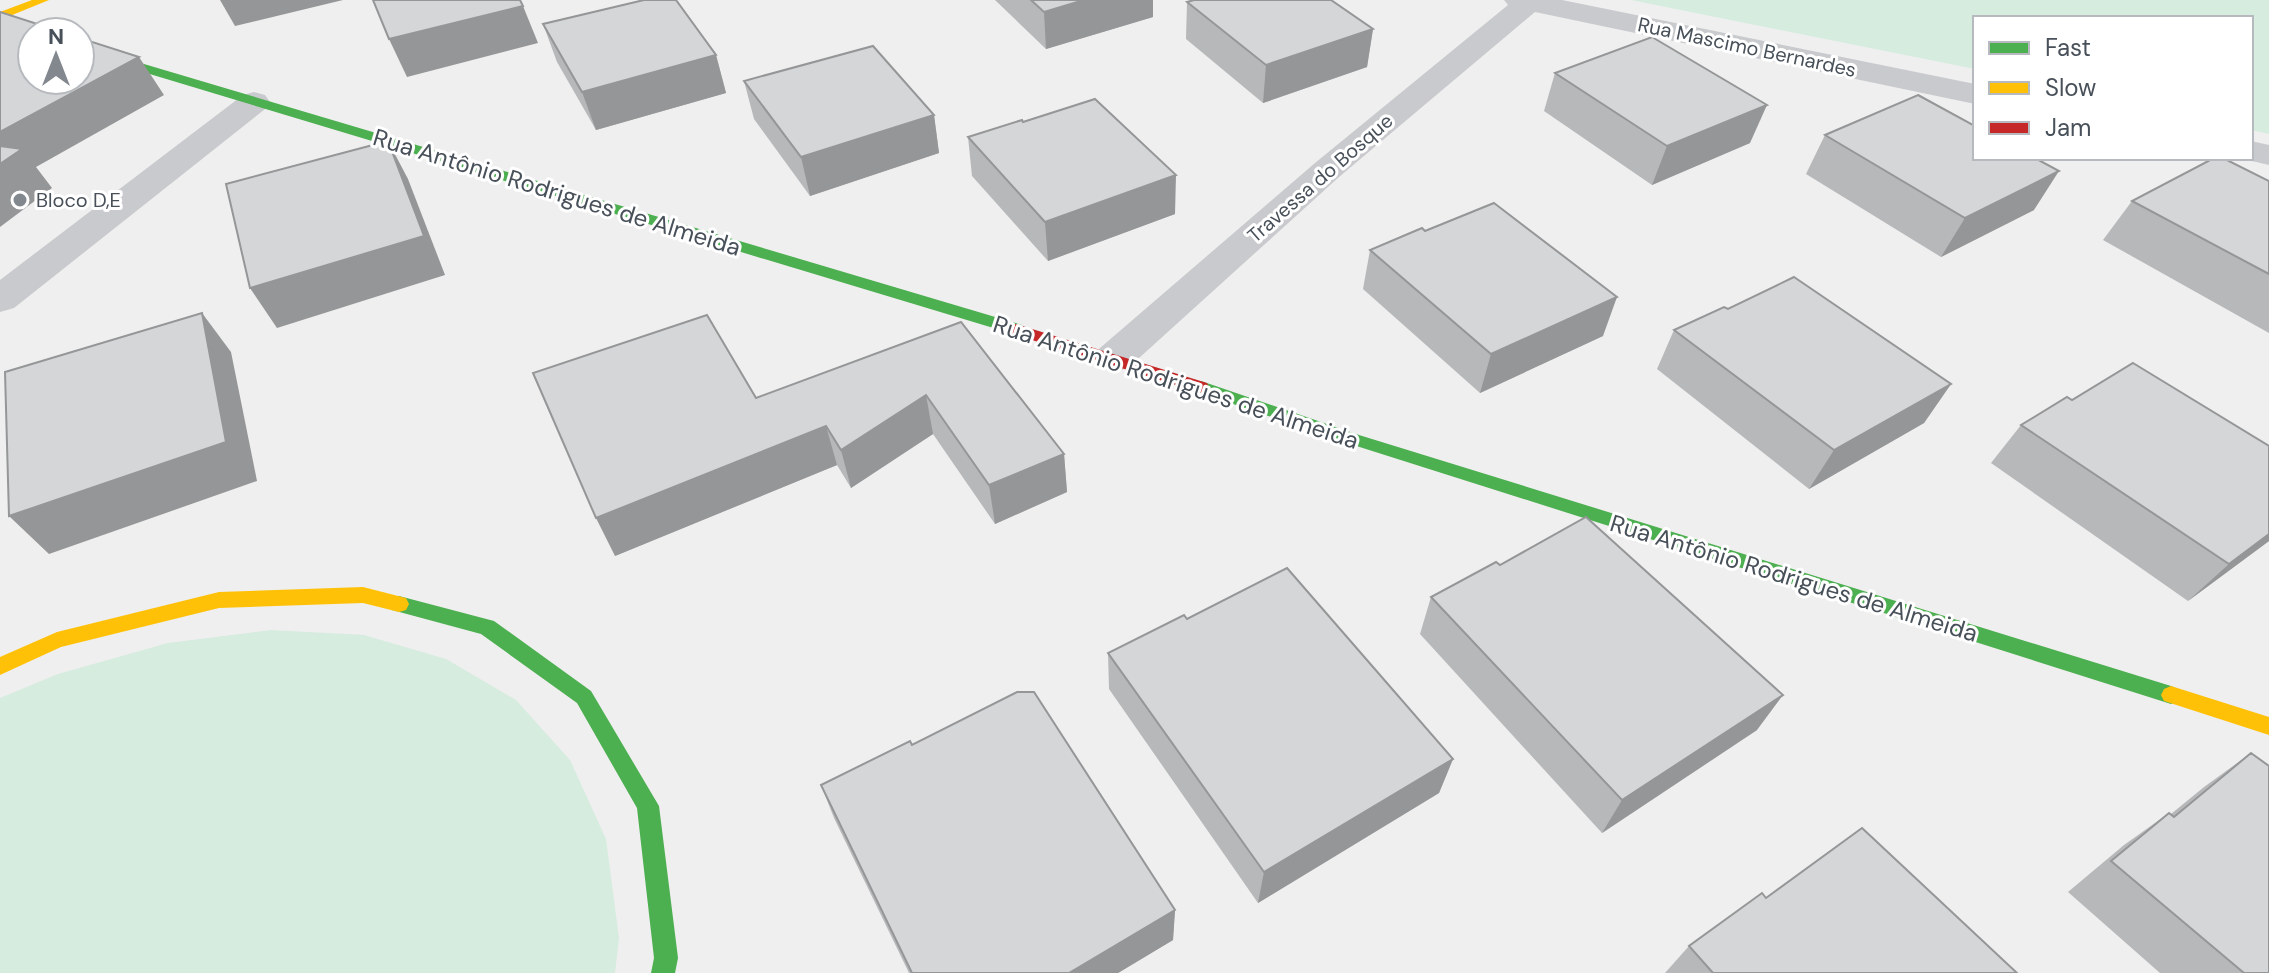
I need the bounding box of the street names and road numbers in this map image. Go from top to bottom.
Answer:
street label: Rua Mascimo Bernardes [1635,11,1859,83]
street label: Travessa do Bosque [1242,108,1398,248]
street label: Rua Antônio Rodrigues de Almeida [370,121,744,263]
street label: Rua Antônio Rodrigues de Almeida [989,308,1363,456]
street label: Rua Antônio Rodrigues de Almeida [1607,507,1981,649]

